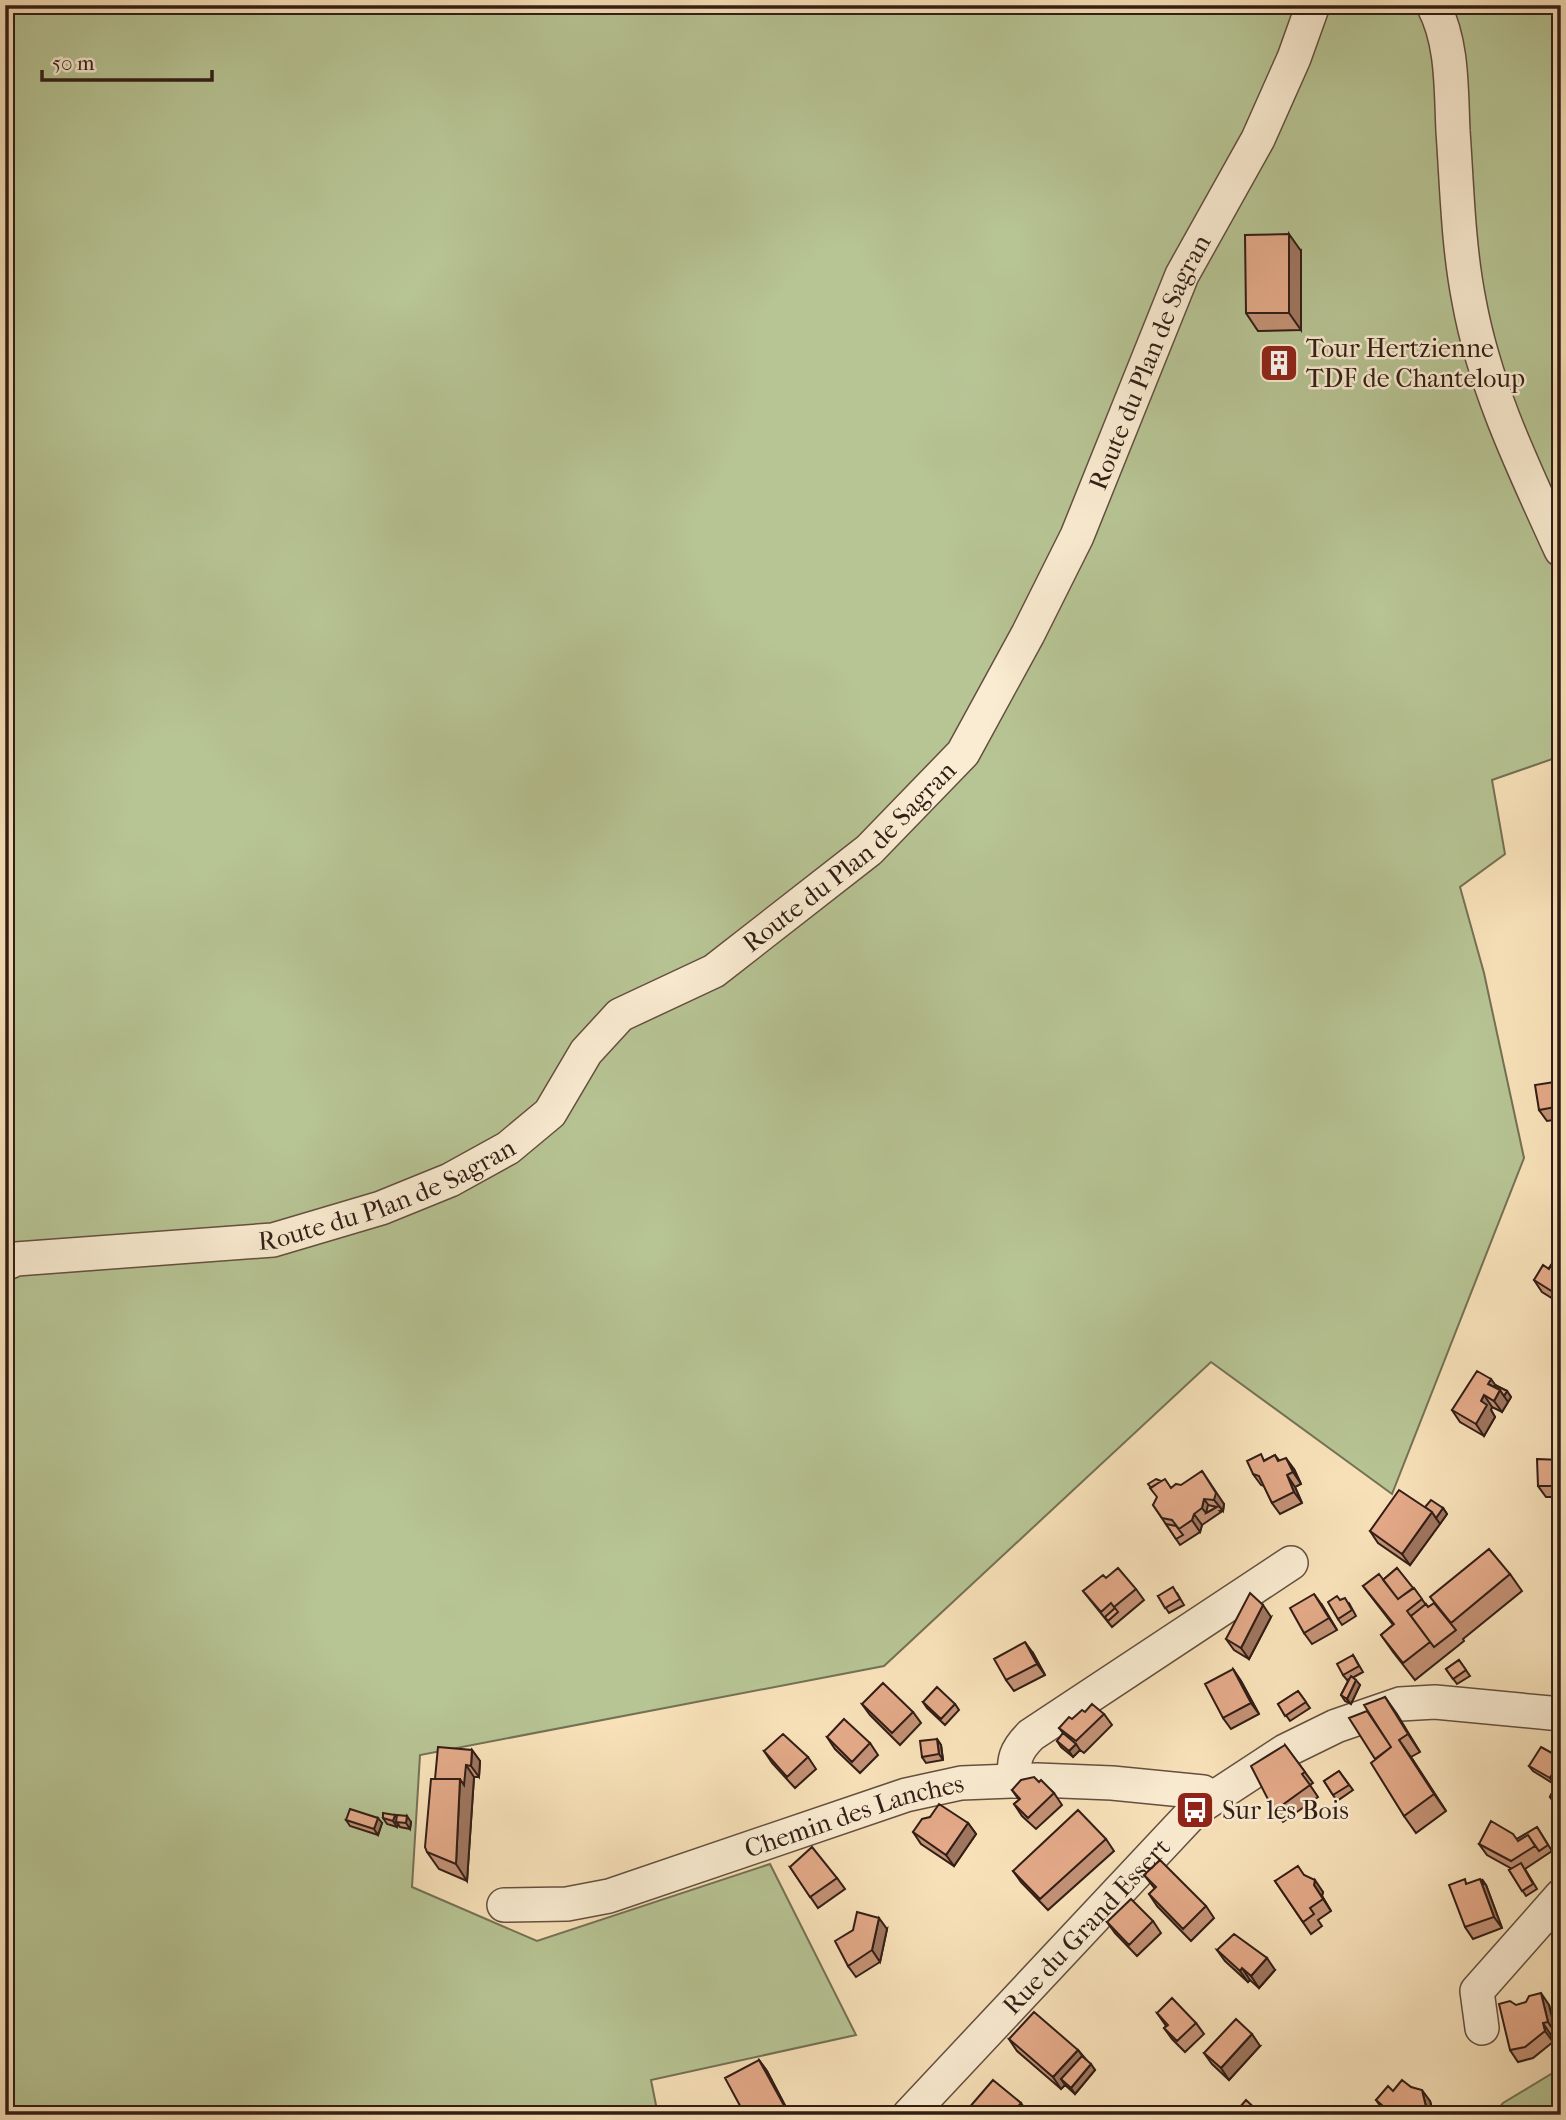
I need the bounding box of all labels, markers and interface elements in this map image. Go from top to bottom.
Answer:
scale bar [42,38,212,82]
text: 50 m [52,51,95,75]
street label: Route du Plan de Sagran [1082,229,1218,494]
place label: Tour Hertzienne TDF de Chanteloup [1306,333,1525,394]
building icon: Tour Hertzienne TDF de Chanteloup [1258,342,1300,384]
street label: Route du Plan de Sagran [736,755,962,959]
street label: Route du Plan de Sagran [257,1132,521,1257]
street label: Chemin des Lanches [741,1768,967,1865]
bus stop icon: Sur les Bois [1174,1789,1216,1831]
place label: Sur les Bois [1222,1795,1349,1826]
street label: Rue du Grand Essert [996,1831,1177,2021]

